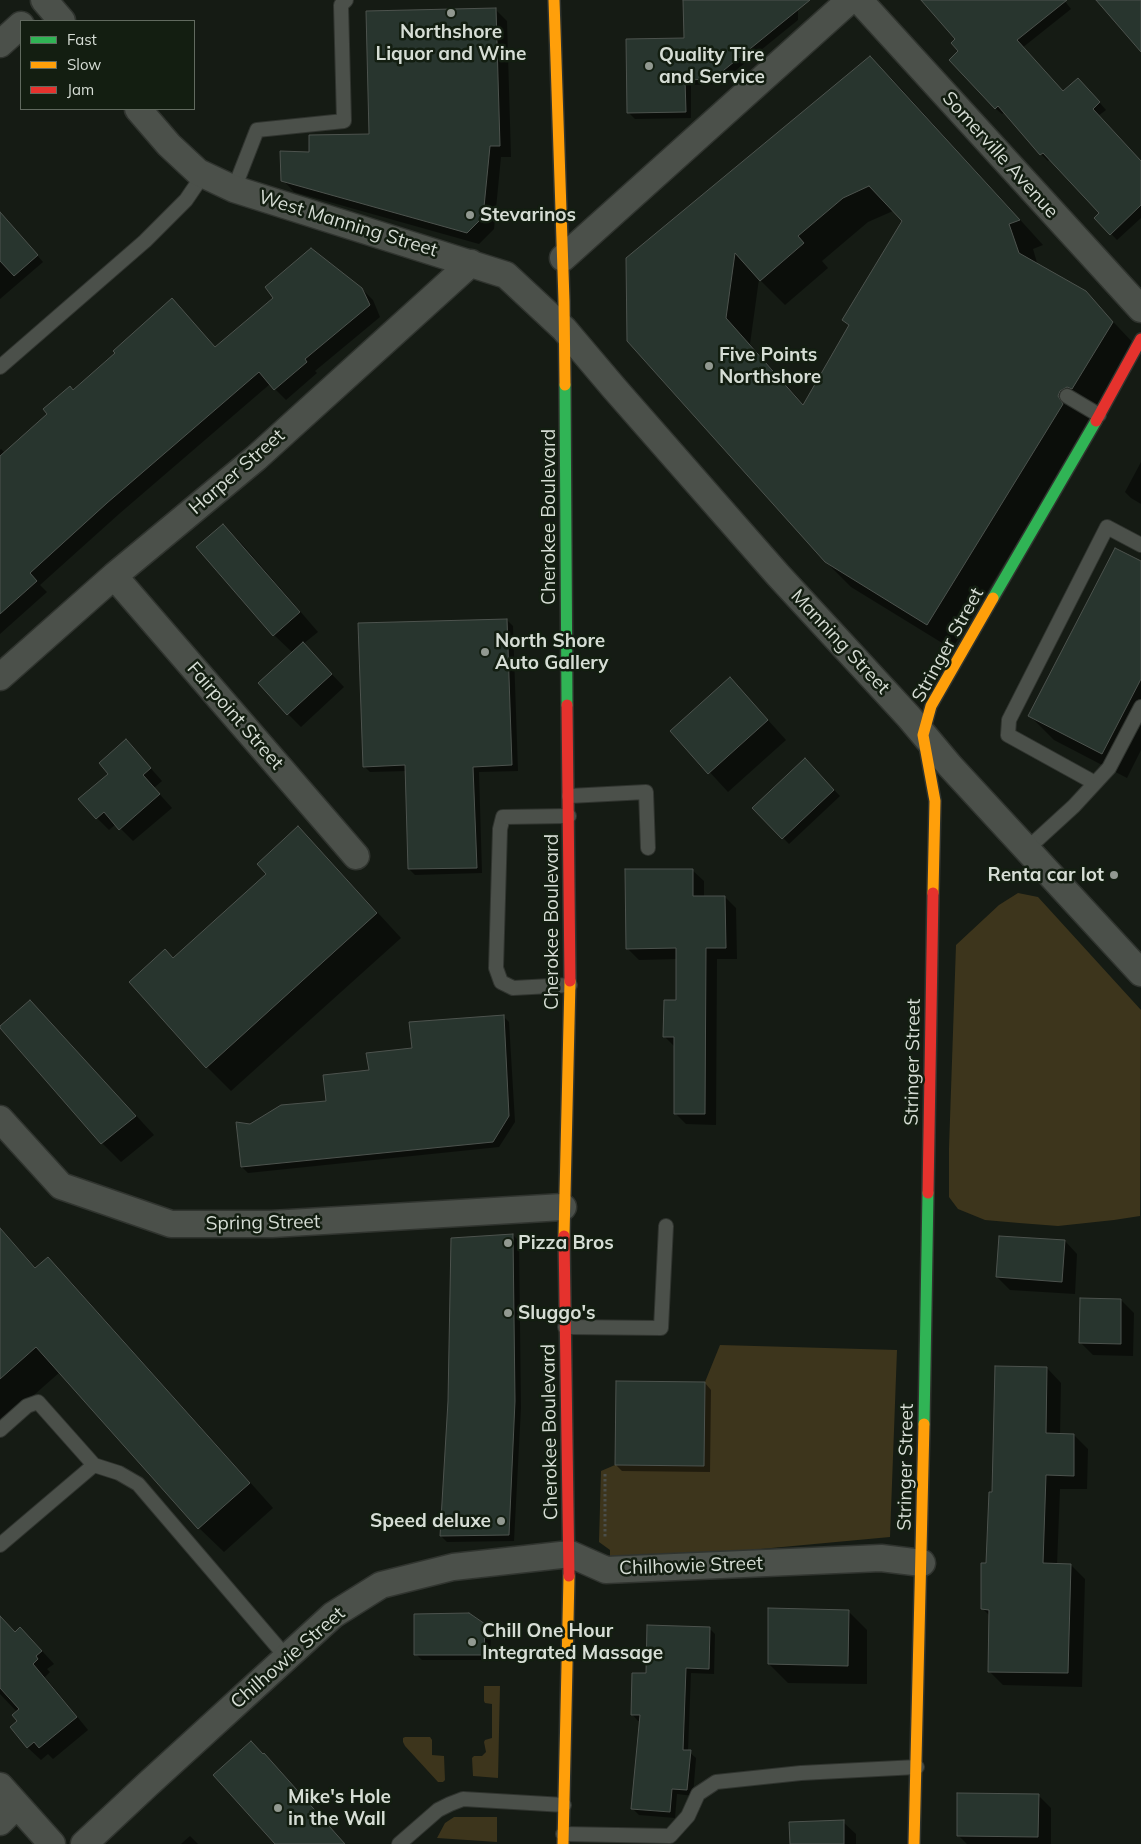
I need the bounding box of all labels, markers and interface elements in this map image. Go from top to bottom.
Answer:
marker: Northshore Liquor and Wine [445,7,457,19]
legend [20,20,195,110]
place label: Northshore Liquor and Wine [376,21,526,65]
text: Fast [67,30,97,49]
place label: Quality Tire and Service [659,44,765,88]
text: Slow [67,55,101,74]
marker: Quality Tire and Service [643,60,655,72]
text: Jam [67,80,94,99]
street label: Somerville Avenue [937,87,1063,223]
street label: West Manning Street [256,186,440,262]
place label: Stevarinos [480,204,576,226]
marker: Stevarinos [464,209,476,221]
place label: Five Points Northshore [719,344,821,388]
marker: Five Points Northshore [703,360,715,372]
street label: Harper Street [185,424,289,520]
street label: Cherokee Boulevard [538,429,560,605]
street label: Stringer Street [907,584,989,706]
street label: Manning Street [786,585,894,699]
place label: North Shore Auto Gallery [495,630,609,674]
marker: North Shore Auto Gallery [479,646,491,658]
street label: Fairpoint Street [182,658,288,774]
street label: Cherokee Boulevard [541,834,563,1010]
place label: Renta car lot [988,864,1104,886]
marker: Renta car lot [1108,869,1120,881]
street label: Stringer Street [900,998,926,1126]
street label: Spring Street [205,1211,321,1235]
place label: Pizza Bros [518,1232,614,1254]
marker: Pizza Bros [502,1237,514,1249]
place label: Sluggo's [518,1302,596,1324]
marker: Sluggo's [502,1307,514,1319]
street label: Cherokee Boulevard [537,1344,563,1520]
street label: Stringer Street [893,1403,919,1531]
place label: Speed deluxe [370,1510,491,1532]
marker: Speed deluxe [495,1515,507,1527]
street label: Chilhowie Street [619,1552,763,1580]
street label: Chilhowie Street [226,1602,350,1714]
place label: Chill One Hour Integrated Massage [482,1620,663,1664]
marker: Chill One Hour Integrated Massage [466,1636,478,1648]
place label: Mike's Hole in the Wall [288,1786,391,1830]
marker: Mike's Hole in the Wall [272,1802,284,1814]

